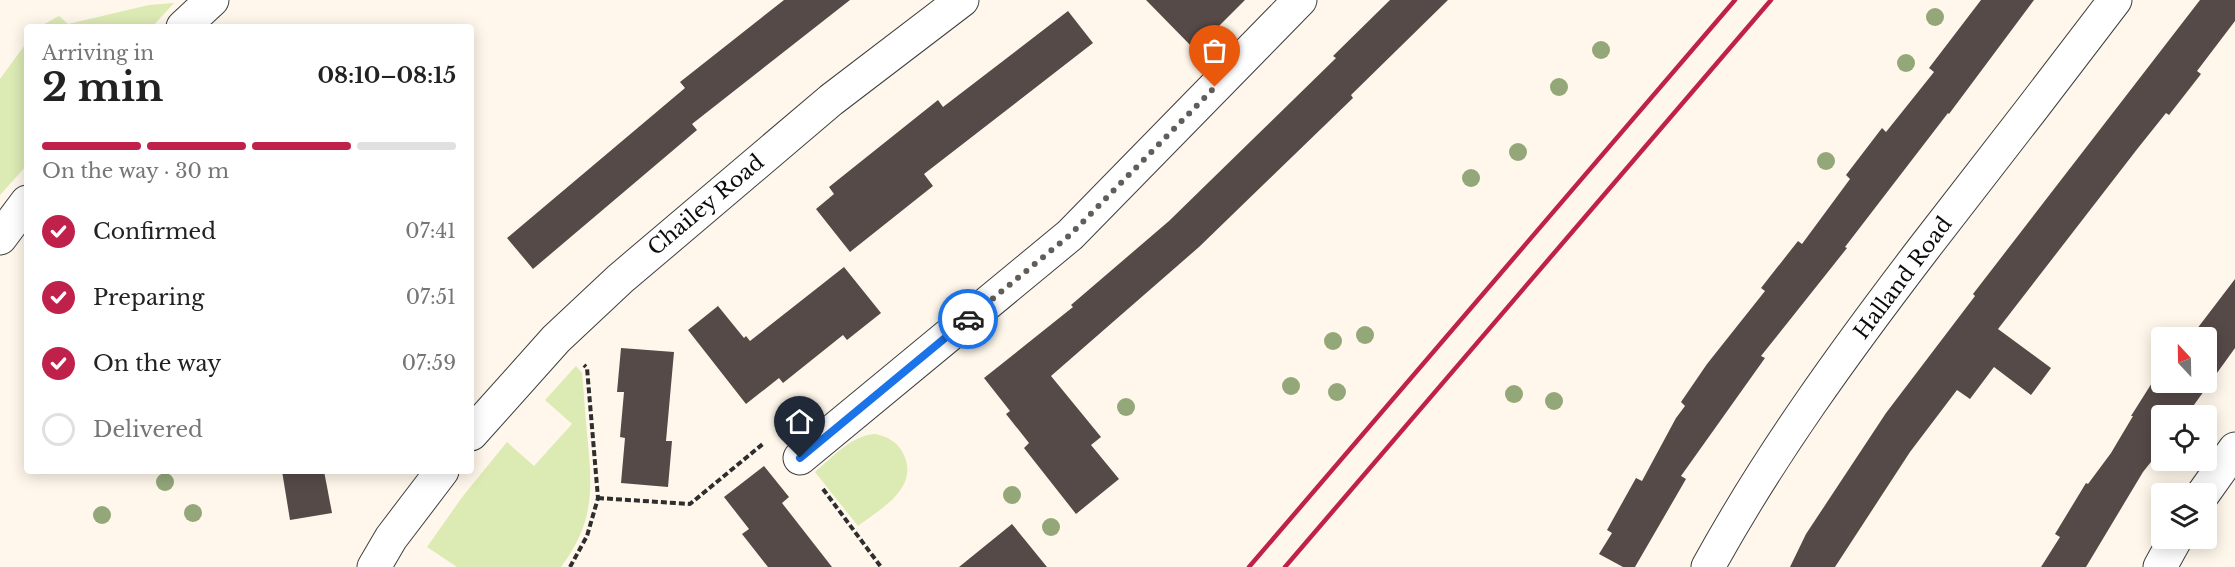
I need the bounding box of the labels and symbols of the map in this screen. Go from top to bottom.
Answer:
pin [1189,25,1240,87]
street label: Chailey Road [643,149,769,261]
street label: Halland Road [1848,212,1958,344]
courier [938,289,998,349]
north arrow [2151,327,2217,393]
pin [774,396,825,458]

